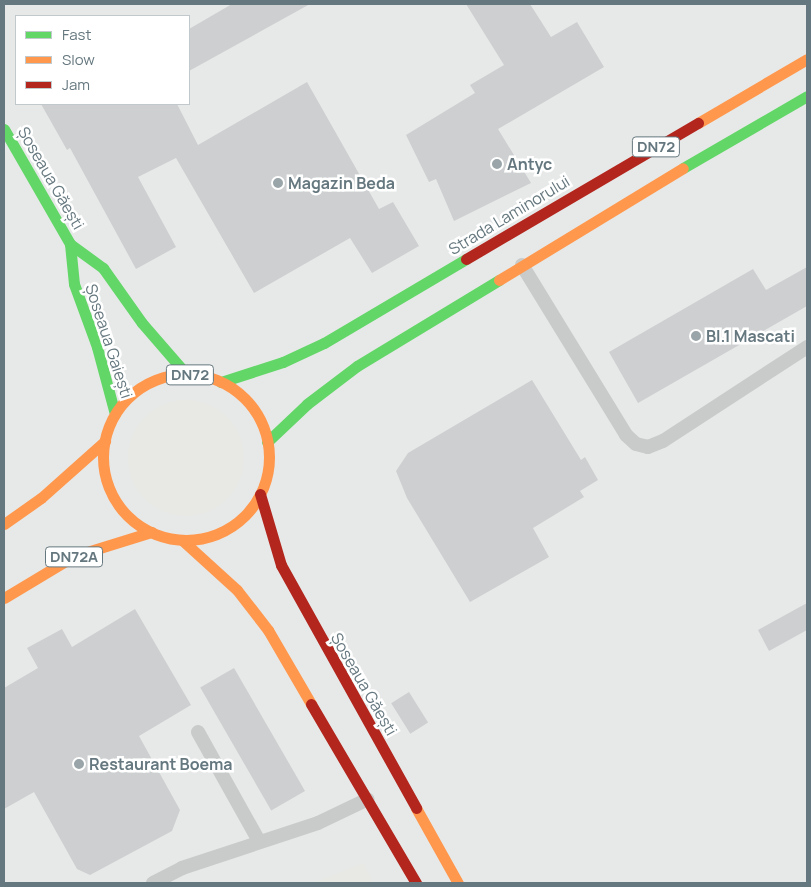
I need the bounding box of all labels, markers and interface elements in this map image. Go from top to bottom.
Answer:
legend [15,15,190,105]
text: Fast [62,24,91,45]
text: Slow [62,49,95,70]
text: Jam [62,74,90,95]
street label: Șoseaua Găești [14,123,88,233]
road number: DN72 [631,134,681,160]
place label: Antyc [507,154,552,174]
marker: Antyc [491,158,503,170]
street label: Strada Laminorului [445,171,573,259]
place label: Magazin Beda [288,173,395,193]
marker: Magazin Beda [272,177,284,189]
street label: Șoseaua Gaiești [81,281,137,401]
place label: Bl.1 Mascati [706,326,795,346]
marker: Bl.1 Mascati [690,330,702,342]
road number: DN72 [165,362,215,388]
road number: DN72A [44,544,104,570]
street label: Șoseaua Găești [327,629,401,739]
place label: Restaurant Boema [89,754,233,774]
marker: Restaurant Boema [73,758,85,770]

